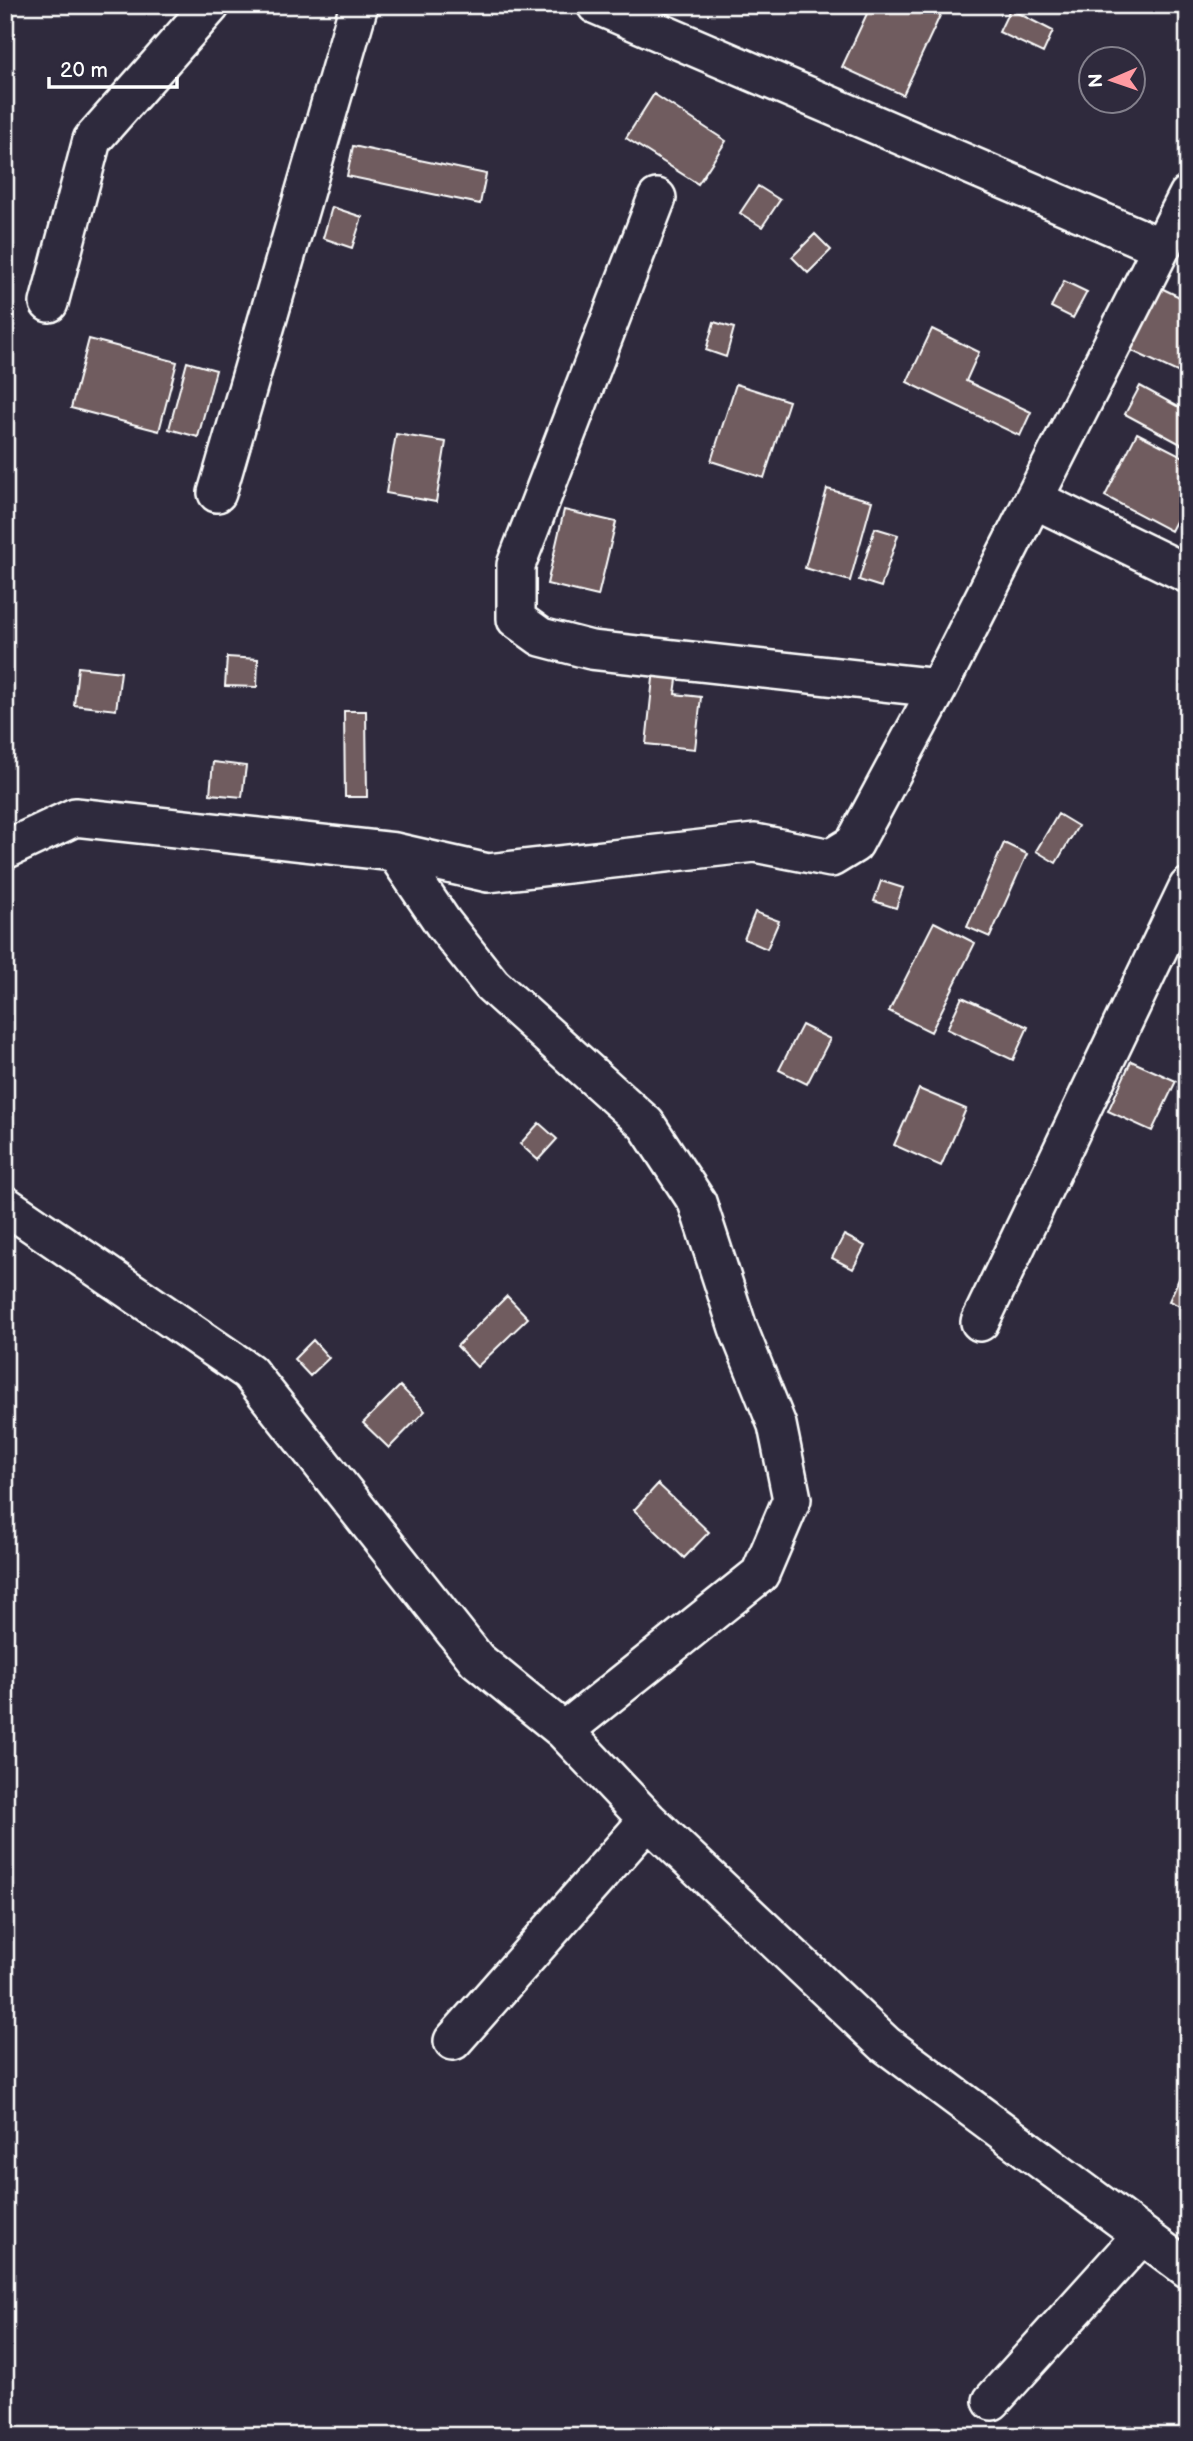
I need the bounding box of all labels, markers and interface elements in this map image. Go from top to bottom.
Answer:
scale bar [49,46,177,90]
north arrow [1078,46,1148,116]
text: 20 m [60,58,108,83]
text: N [1085,73,1108,88]

